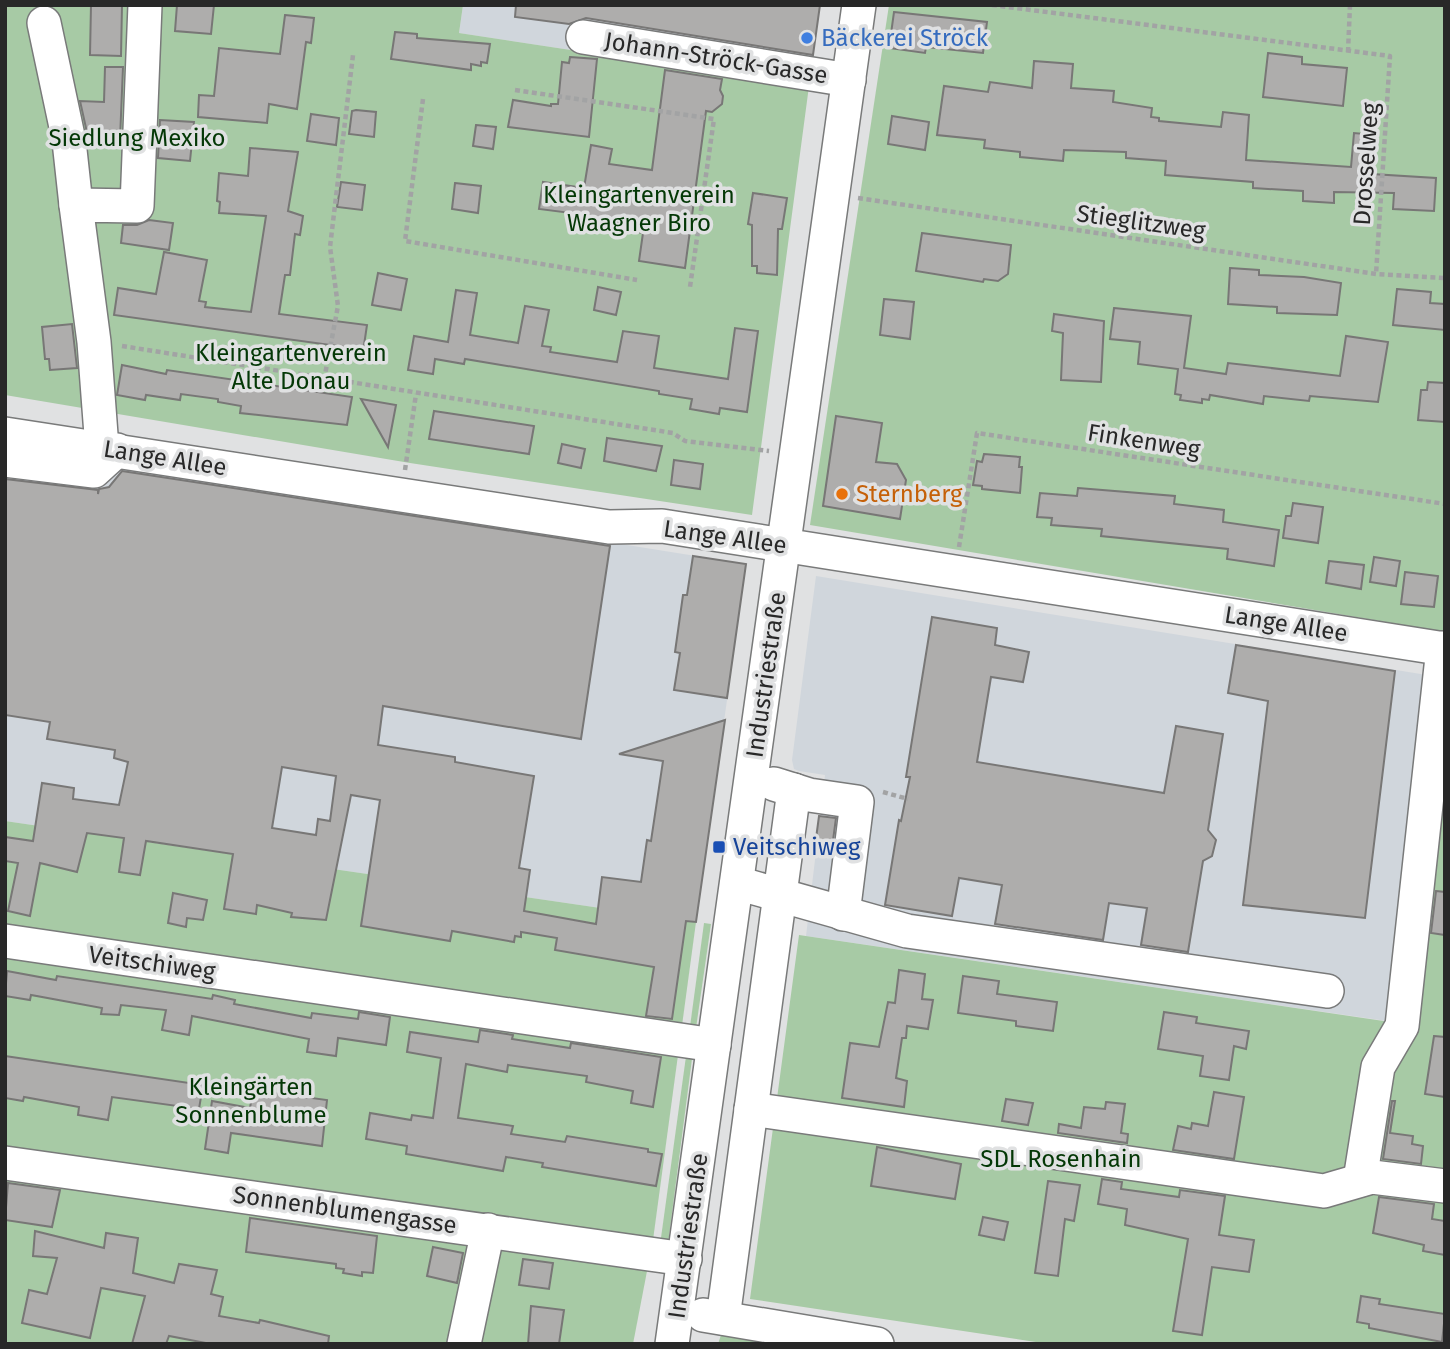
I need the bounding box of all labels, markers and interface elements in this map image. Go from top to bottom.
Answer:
place label: Bäckerei Ströck [821,24,989,52]
street label: Johann-Ströck-Gasse [602,27,830,89]
marker: Bäckerei Ströck [799,30,815,46]
street label: Drosselweg [1348,101,1384,226]
park label: Siedlung Mexiko [48,124,226,152]
park label: Kleingartenverein Waagner Biro [543,181,735,237]
street label: Stieglitzweg [1075,199,1208,245]
park label: Kleingartenverein Alte Donau [195,339,387,395]
street label: Finkenweg [1086,418,1203,464]
street label: Lange Allee [101,434,229,482]
place label: Sternberg [856,480,963,508]
marker: Sternberg [834,486,850,502]
street label: Lange Allee [662,514,788,560]
street label: Industriestraße [741,590,791,760]
street label: Lange Allee [1222,600,1350,648]
place label: Veitschiweg [733,833,861,861]
marker: Veitschiweg [711,839,727,855]
street label: Veitschiweg [87,940,218,986]
park label: Kleingärten Sonnenblume [175,1073,327,1129]
park label: SDL Rosenhain [980,1145,1142,1173]
street label: Industriestraße [663,1151,713,1321]
street label: Sonnenblumengasse [231,1180,459,1240]

